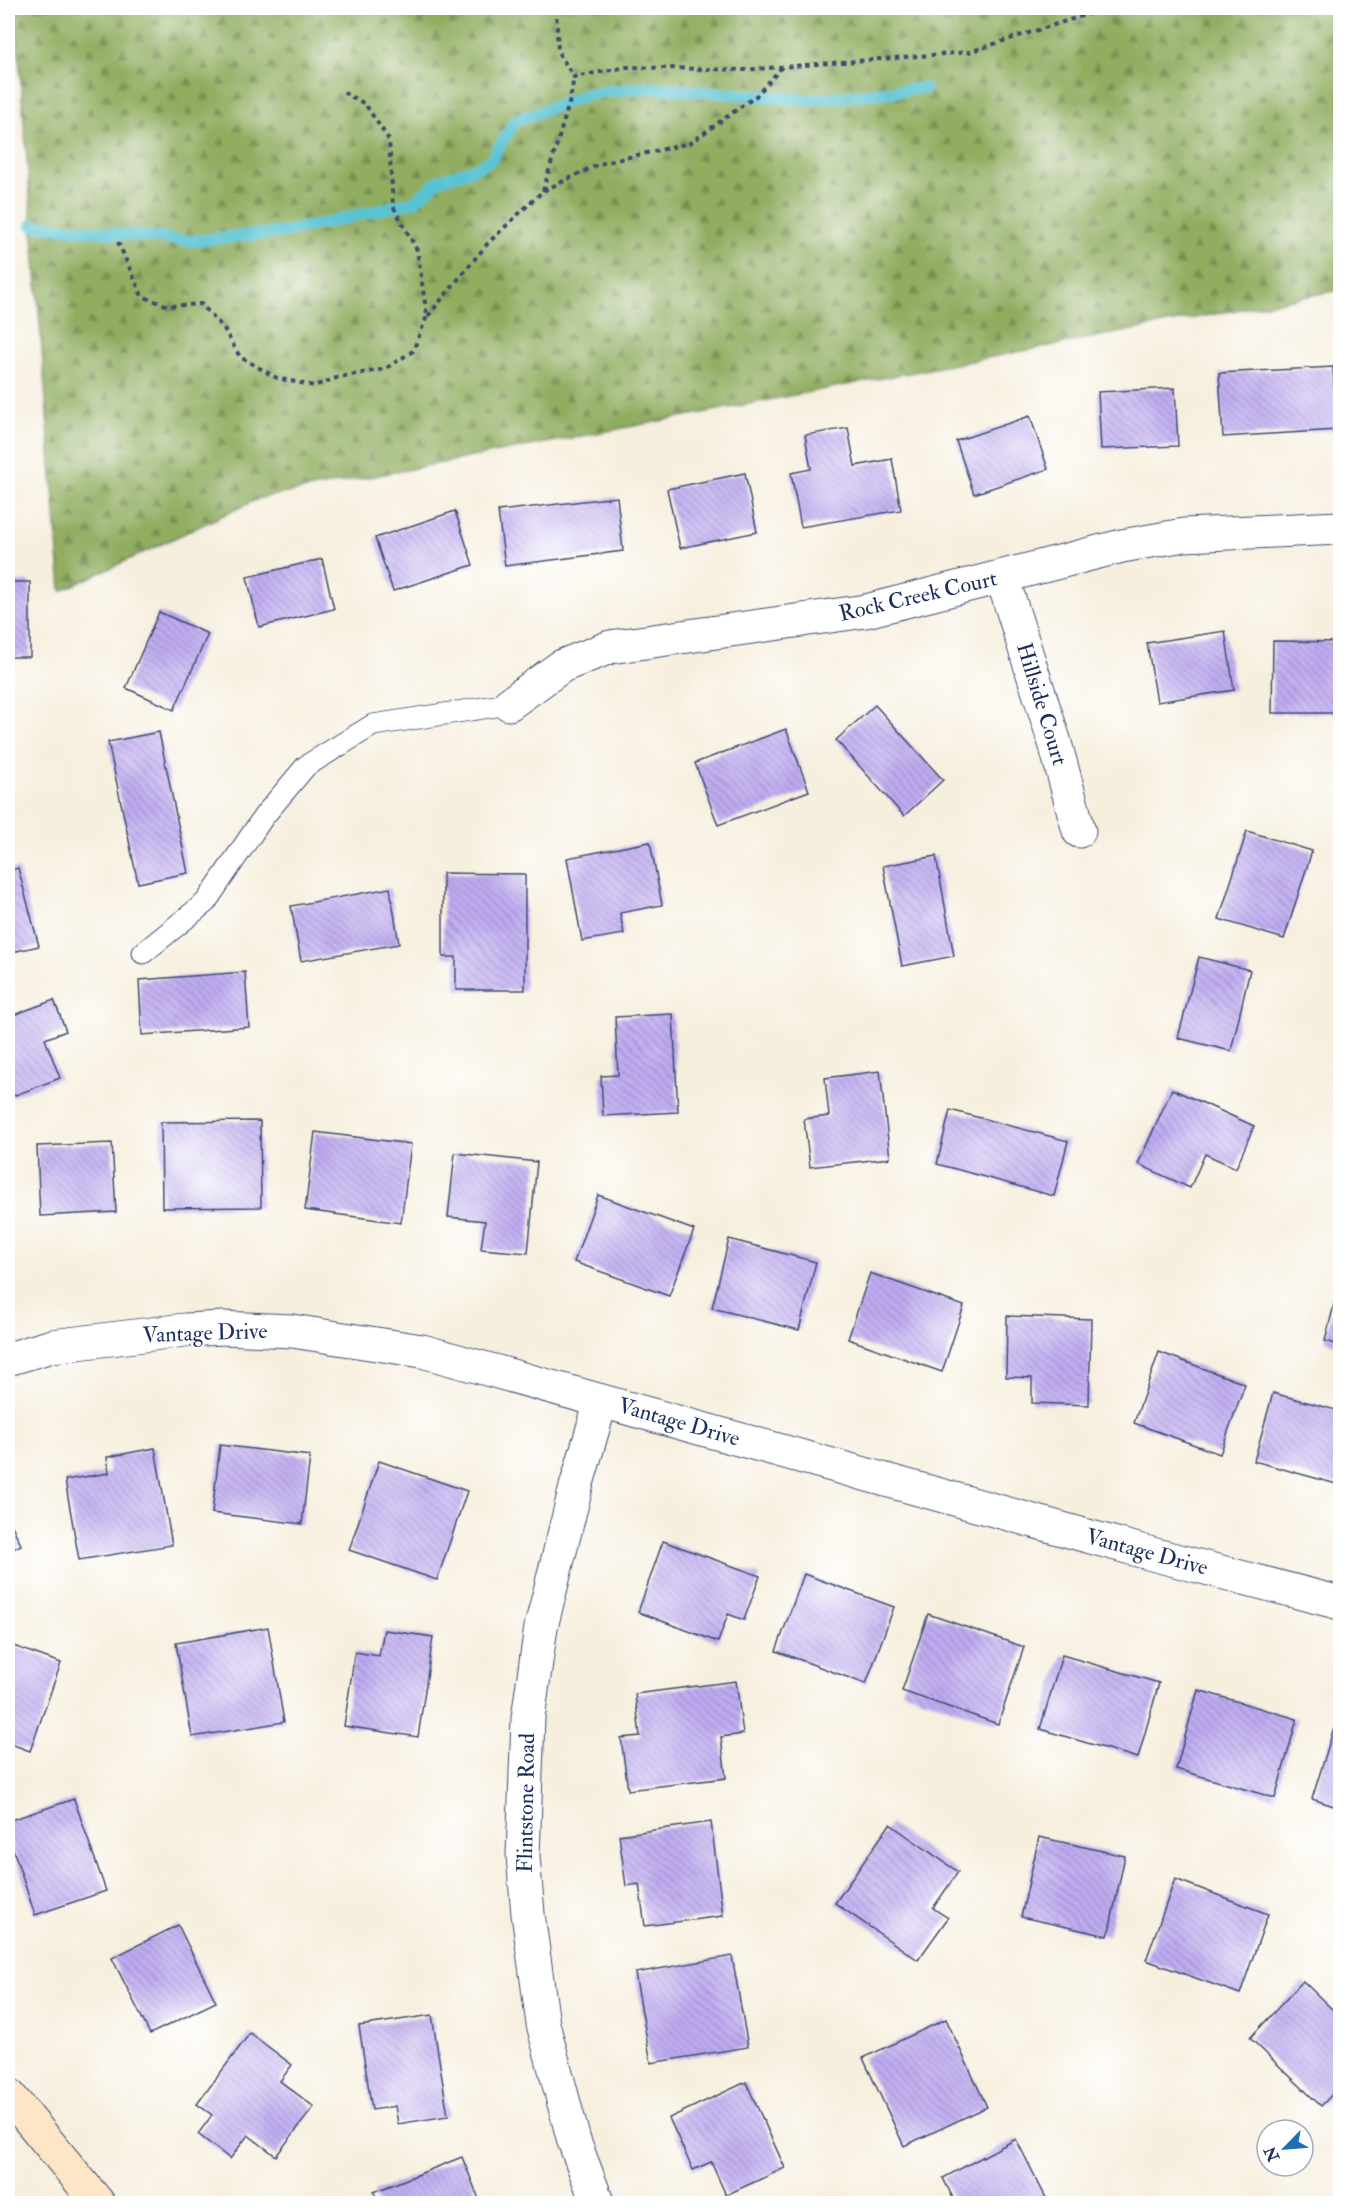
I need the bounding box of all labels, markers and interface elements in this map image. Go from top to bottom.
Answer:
street label: Rock Creek Court [836,564,1000,628]
street label: Hillside Court [1010,639,1074,769]
street label: Vantage Drive [142,1317,268,1349]
street label: Vantage Drive [615,1391,743,1453]
street label: Vantage Drive [1083,1522,1211,1582]
street label: Flintstone Road [511,1733,541,1873]
north arrow [1255,2118,1315,2178]
text: N [1260,2143,1285,2166]

